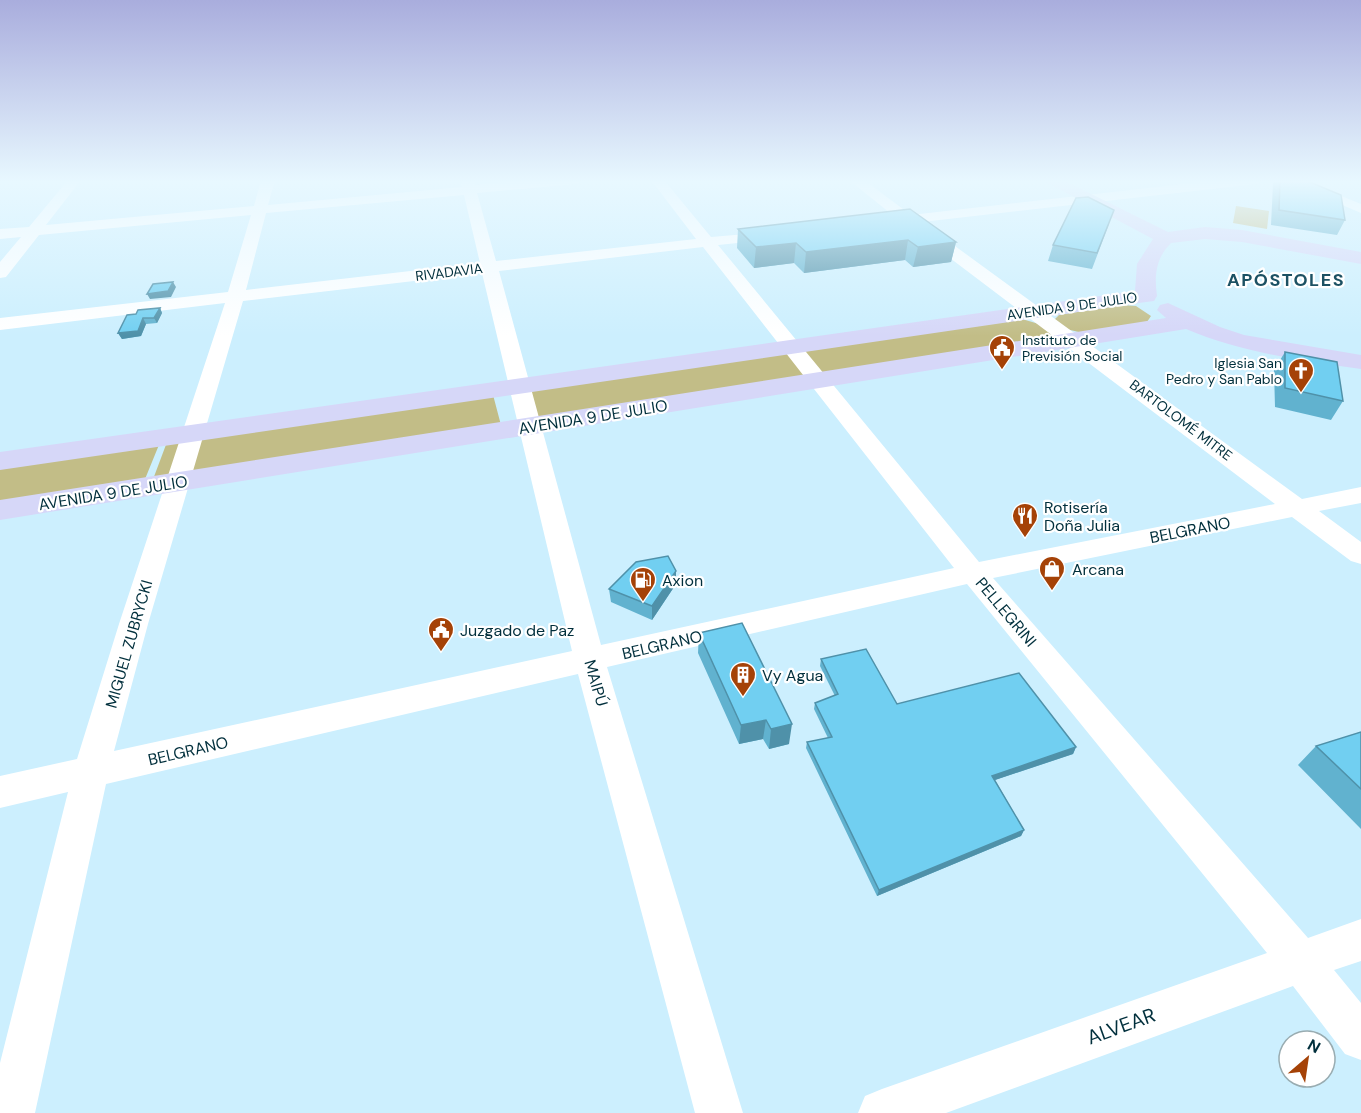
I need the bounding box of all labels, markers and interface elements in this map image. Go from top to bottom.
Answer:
street label: RIVADAVIA [414,259,484,285]
district label: APÓSTOLES [1227,268,1345,292]
street label: AVENIDA 9 DE JULIO [1006,288,1139,324]
place label: Instituto de Previsión Social [1022,331,1122,365]
public building icon: Instituto de Previsión Social [987,333,1017,371]
place label: Iglesia San Pedro y San Pablo [1166,354,1282,388]
church icon: Iglesia San Pedro y San Pablo [1286,356,1316,394]
street label: BARTOLOMÉ MITRE [1126,376,1236,465]
street label: AVENIDA 9 DE JULIO [517,395,669,439]
street label: AVENIDA 9 DE JULIO [37,471,189,515]
place label: Rotisería Doña Julia [1044,497,1120,536]
restaurant icon: Rotisería Doña Julia [1010,501,1040,539]
street label: BELGRANO [1148,512,1232,548]
shop icon: Arcana [1037,554,1067,592]
place label: Arcana [1072,559,1124,580]
fuel station icon: Axion [628,565,658,603]
place label: Axion [662,570,703,591]
street label: PELLEGRINI [971,573,1041,651]
street label: MIGUEL ZUBRYCKI [101,577,157,711]
public building icon: Juzgado de Paz [426,615,456,653]
place label: Juzgado de Paz [460,620,574,641]
street label: BELGRANO [620,626,704,664]
street label: MAIPÚ [579,657,613,709]
building icon: Vy Agua [728,660,758,698]
place label: Vy Agua [762,665,823,686]
street label: BELGRANO [146,732,230,770]
street label: ALVEAR [1083,1002,1159,1050]
north arrow [1277,1029,1337,1089]
text: N [1304,1034,1324,1058]

